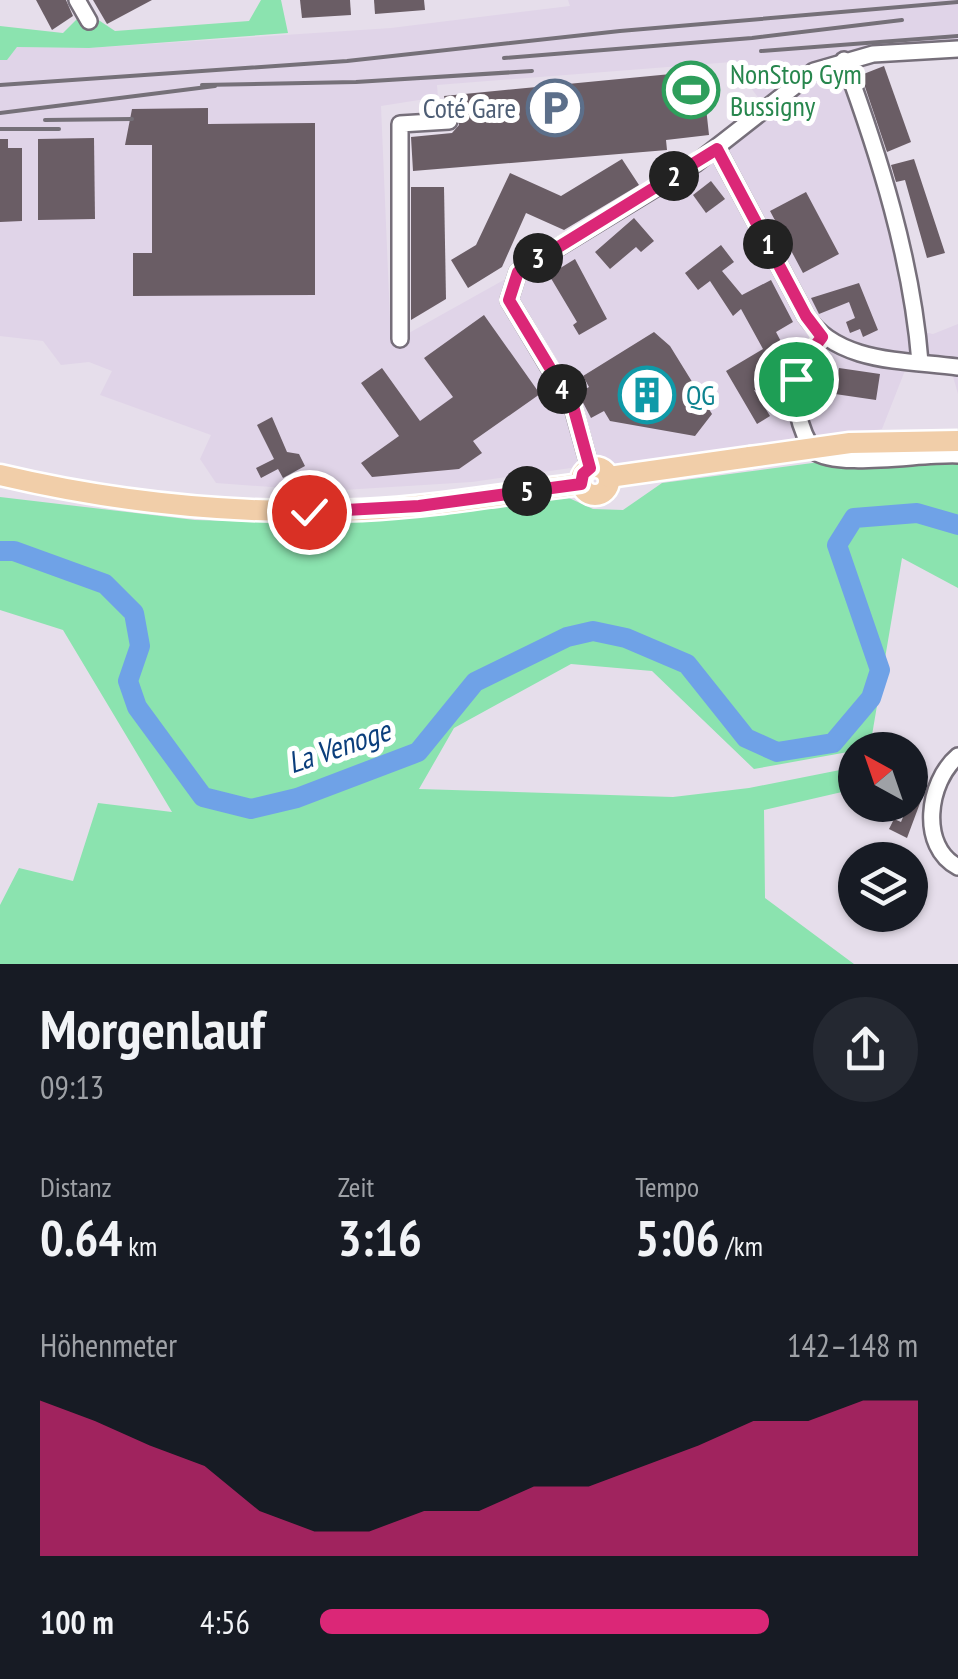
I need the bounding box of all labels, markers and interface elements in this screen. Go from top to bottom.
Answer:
place label: NonStop Gym Bussigny [730,55,862,124]
sports icon: NonStop Gym Bussigny [661,60,721,120]
parking icon: Coté Gare [525,78,585,138]
place label: Coté Gare [423,89,516,126]
pin: 2 [649,151,699,201]
text: 2 [667,157,681,194]
pin: 1 [743,219,793,269]
text: 1 [761,225,775,262]
pin: 3 [513,233,563,283]
text: 3 [531,239,545,276]
pin [754,337,839,422]
icon: arrive [769,352,824,407]
pin: 4 [537,364,587,414]
building icon: QG [617,365,677,425]
text: 4 [555,370,569,407]
place label: QG [686,376,715,413]
pin: 5 [502,466,552,516]
pin [267,470,352,555]
text: 5 [520,472,534,509]
icon: check [282,485,337,540]
water label: La Venoge [282,709,396,781]
north arrow [838,732,928,822]
map controls [838,732,928,932]
button: layers [838,842,928,932]
text: Morgenlauf [40,993,265,1064]
button: share [813,997,918,1102]
text: 09:13 [40,1066,104,1108]
text: Distanz [40,1168,112,1205]
text: Zeit [338,1168,374,1205]
text: Tempo [635,1168,699,1205]
text: 0.64 [40,1205,122,1270]
text: 3:16 [338,1205,422,1270]
text: 5:06 [635,1205,720,1270]
text: km [122,1227,157,1264]
text: /km [720,1227,763,1264]
text: Höhenmeter [40,1324,177,1366]
text: 142–148 m [787,1324,918,1366]
text: 100 m [40,1601,114,1643]
text: 4:56 [200,1601,250,1643]

